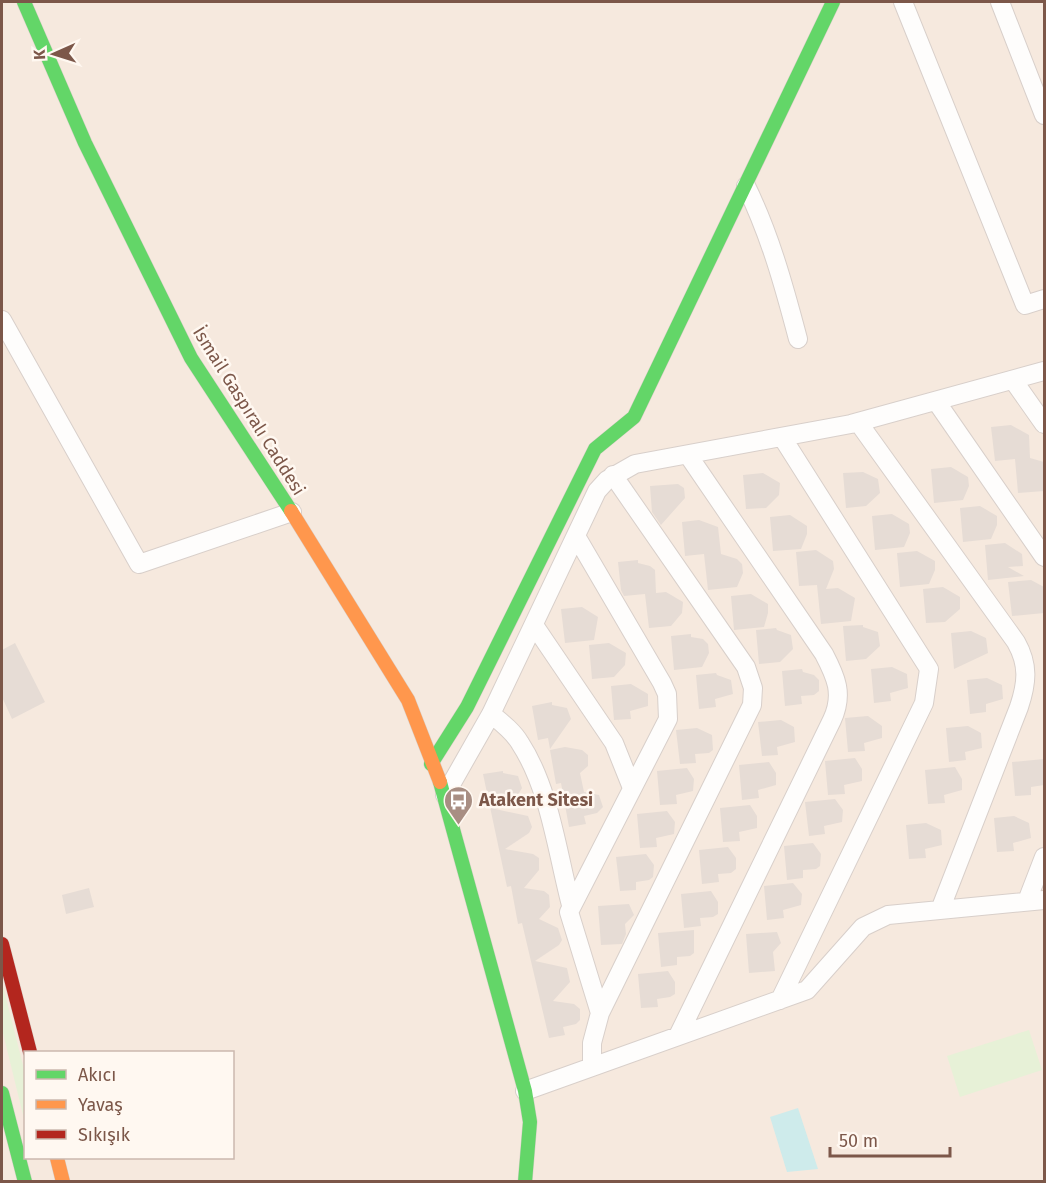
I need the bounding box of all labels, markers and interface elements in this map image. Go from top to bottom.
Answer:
north arrow [24,24,84,84]
text: K [30,48,49,60]
street label: İsmail Gaspıralı Caddesi [188,323,310,499]
bus stop icon: Atakent Sitesi [442,784,474,826]
place label: Atakent Sitesi [478,789,593,811]
legend [24,1051,234,1159]
text: Akıcı [78,1064,116,1086]
text: Yavaş [78,1094,123,1116]
scale bar [830,1120,950,1158]
text: Sıkışık [78,1124,131,1146]
text: 50 m [839,1130,878,1152]

